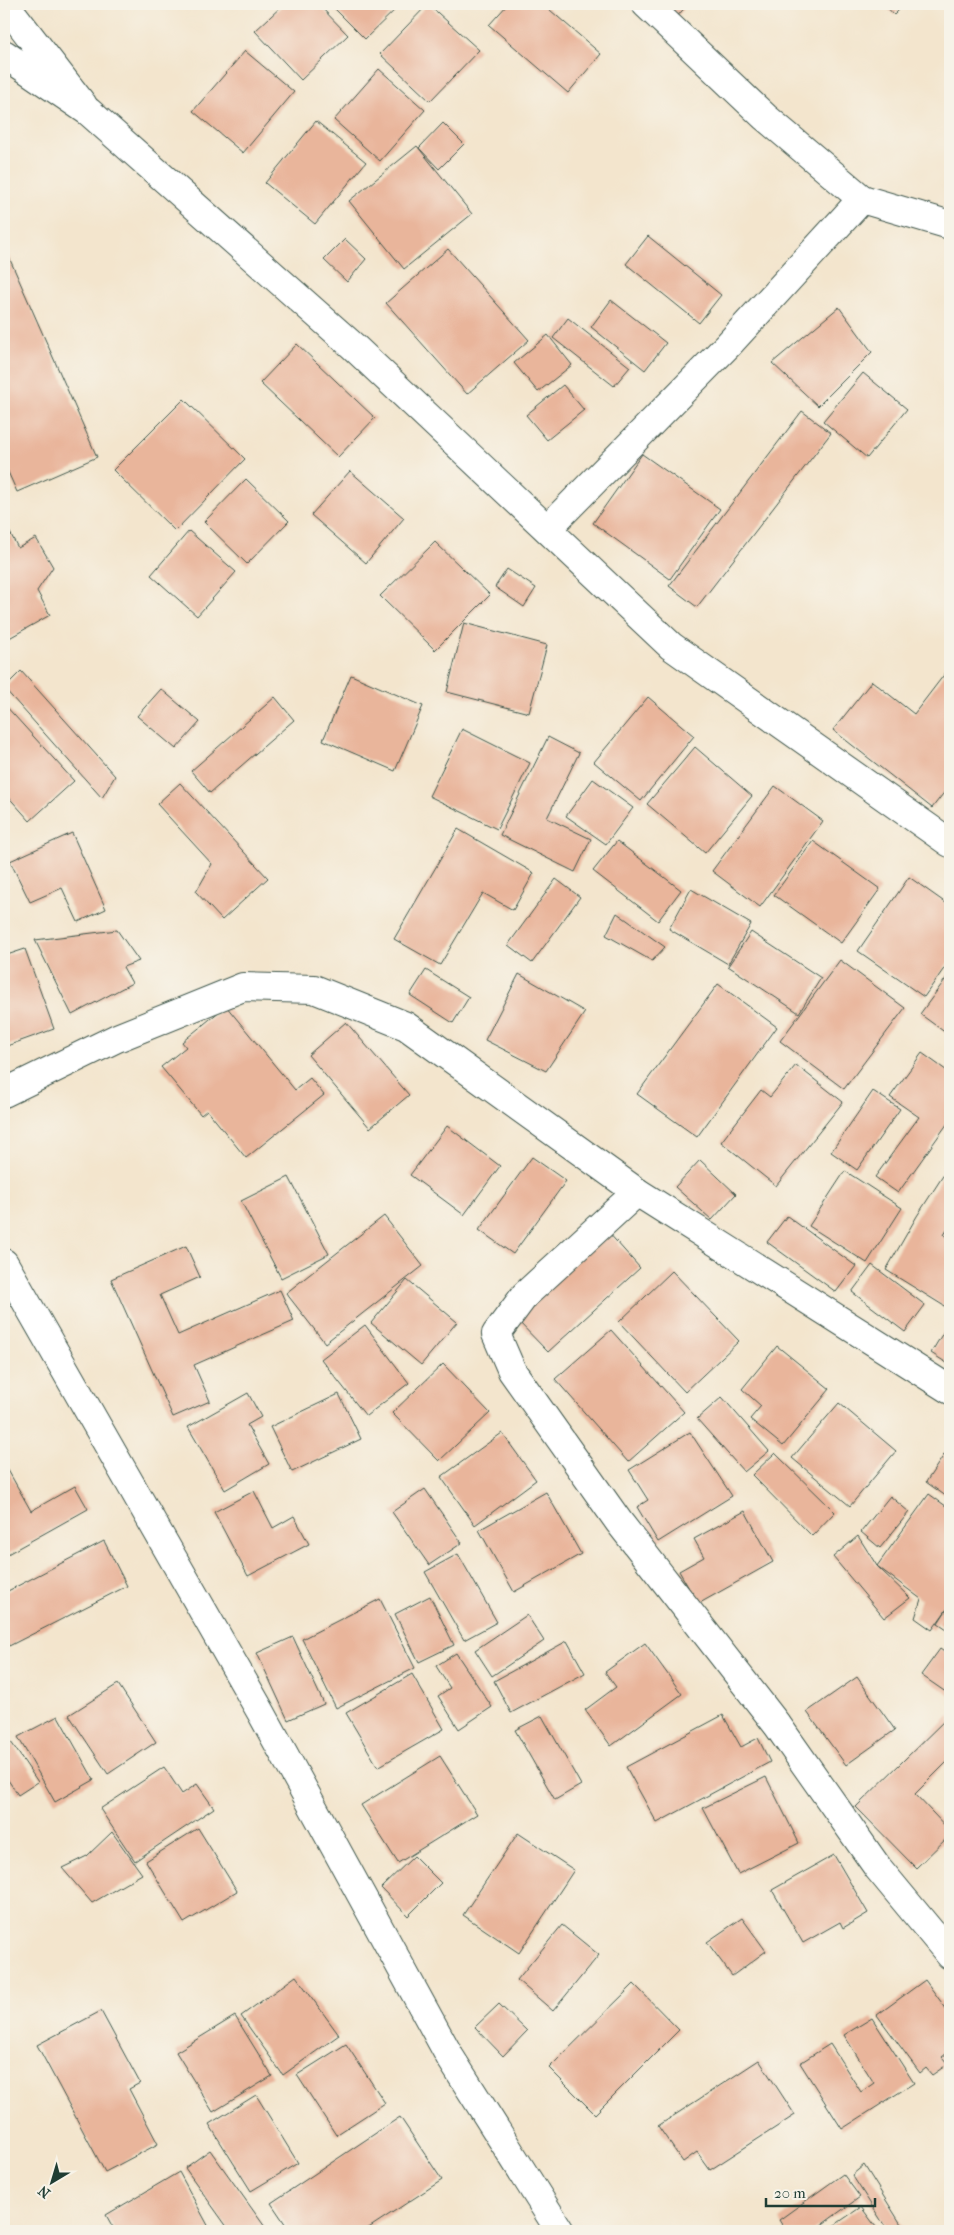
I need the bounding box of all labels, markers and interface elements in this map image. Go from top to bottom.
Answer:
north arrow [28,2158,78,2208]
scale bar [766,2175,875,2207]
text: N [35,2182,54,2202]
text: 20 m [774,2184,806,2202]

